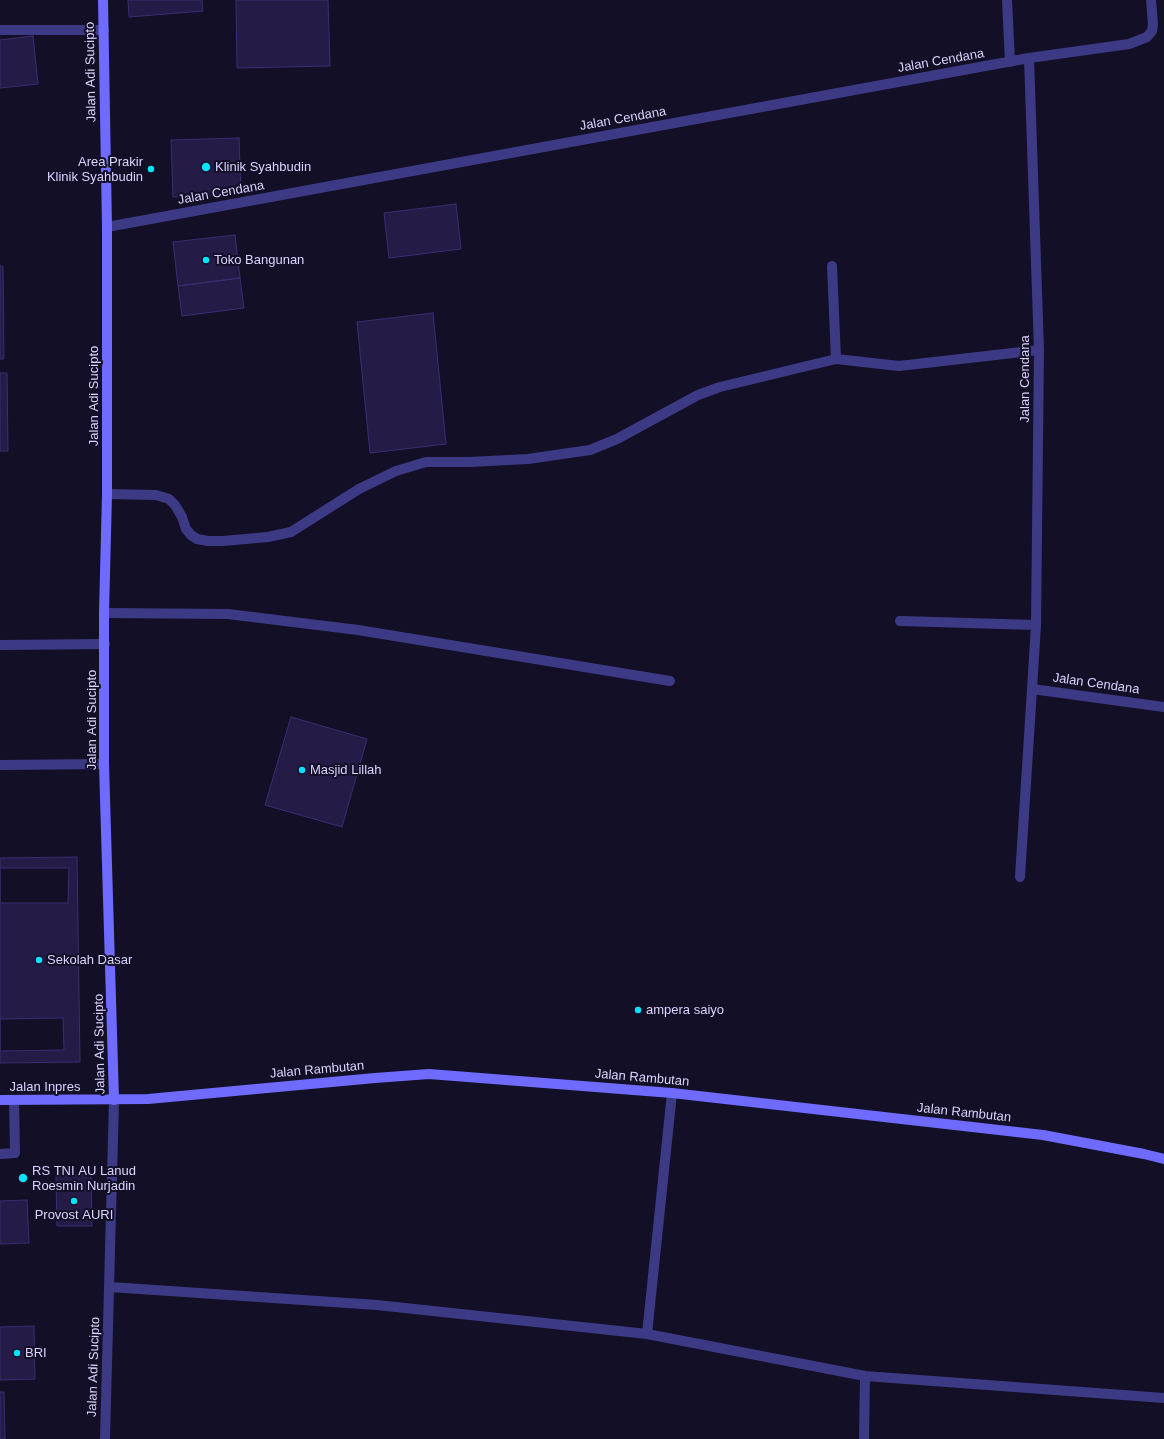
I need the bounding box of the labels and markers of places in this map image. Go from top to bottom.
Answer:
place label: Area Prakir Klinik Syahbudin [47,154,143,185]
place label: Klinik Syahbudin [215,159,311,175]
marker: Klinik Syahbudin [200,161,212,173]
marker: Area Prakir Klinik Syahbudin [146,164,156,174]
place label: Toko Bangunan [214,252,304,268]
marker: Toko Bangunan [201,255,211,265]
place label: Masjid Lillah [310,762,382,778]
marker: Masjid Lillah [297,765,307,775]
place label: Sekolah Dasar [47,952,132,968]
marker: Sekolah Dasar [34,955,44,965]
place label: ampera saiyo [646,1002,724,1018]
marker: ampera saiyo [633,1005,643,1015]
place label: RS TNI AU Lanud Roesmin Nurjadin [32,1163,136,1194]
marker: RS TNI AU Lanud Roesmin Nurjadin [17,1172,29,1184]
marker: Provost AURI [69,1196,79,1206]
place label: Provost AURI [35,1207,113,1223]
place label: BRI [25,1345,47,1361]
marker: BRI [12,1348,22,1358]

